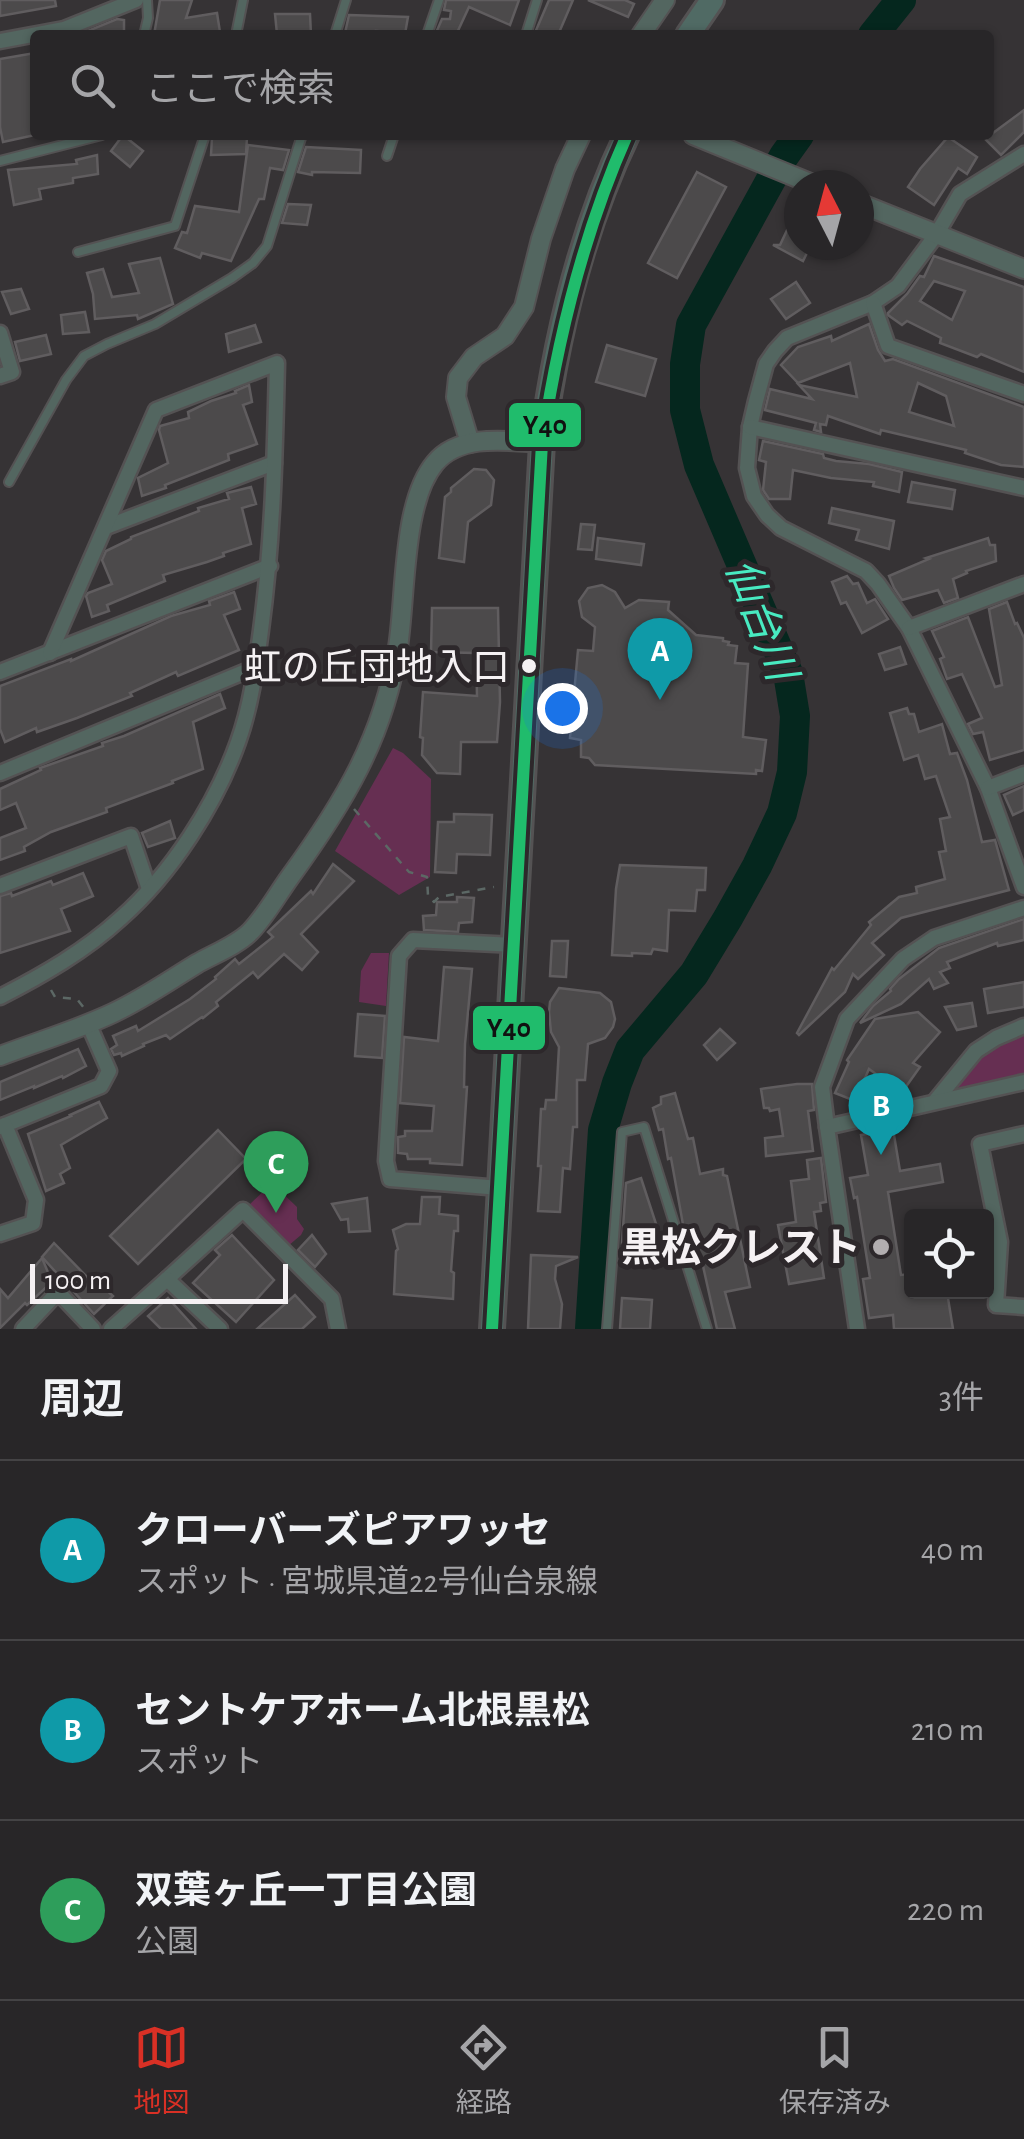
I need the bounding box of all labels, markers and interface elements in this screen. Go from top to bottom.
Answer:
search box [30,30,994,140]
icon: search [65,58,120,113]
text: ここで検索 [145,71,335,109]
north arrow [784,170,874,260]
line badge: Y40 [507,401,583,449]
text: Y40 [523,412,567,440]
water label: 仙台川 [718,553,806,690]
pin: A [628,618,692,700]
place label: 虹の丘団地入口 [244,648,510,688]
marker: 虹の丘団地入口 [519,656,539,676]
your location [537,683,588,734]
line badge: Y40 [471,1004,547,1052]
text: Y40 [487,1015,531,1043]
pin: B [848,1072,914,1155]
pin: C [244,1130,308,1213]
map controls [904,1209,994,1299]
button: locate [904,1209,994,1299]
place label: 黒松クレスト [621,1227,861,1269]
marker: 黒松クレスト [870,1236,892,1258]
scale bar [30,1259,288,1304]
text: 100 m [45,1267,111,1295]
text: 周辺 [40,1379,124,1421]
text: 3件 [939,1382,984,1414]
text: クローバーズピアワッセ [135,1513,551,1551]
text: A [63,1534,82,1566]
text: 40 m [921,1534,984,1566]
text: スポット · 宮城県道22号仙台泉線 [135,1566,598,1598]
text: セントケアホーム北根黒松 [135,1693,590,1731]
text: B [63,1714,82,1746]
text: 210 m [911,1714,984,1746]
text: スポット [135,1746,263,1778]
text: 双葉ヶ丘一丁目公園 [135,1873,477,1911]
text: C [64,1894,81,1926]
text: 220 m [907,1894,984,1926]
text: 公園 [135,1926,199,1958]
tab: 地図 [133,2020,189,2121]
tab: 経路 [456,2020,512,2121]
tab: 保存済み [779,2020,891,2121]

